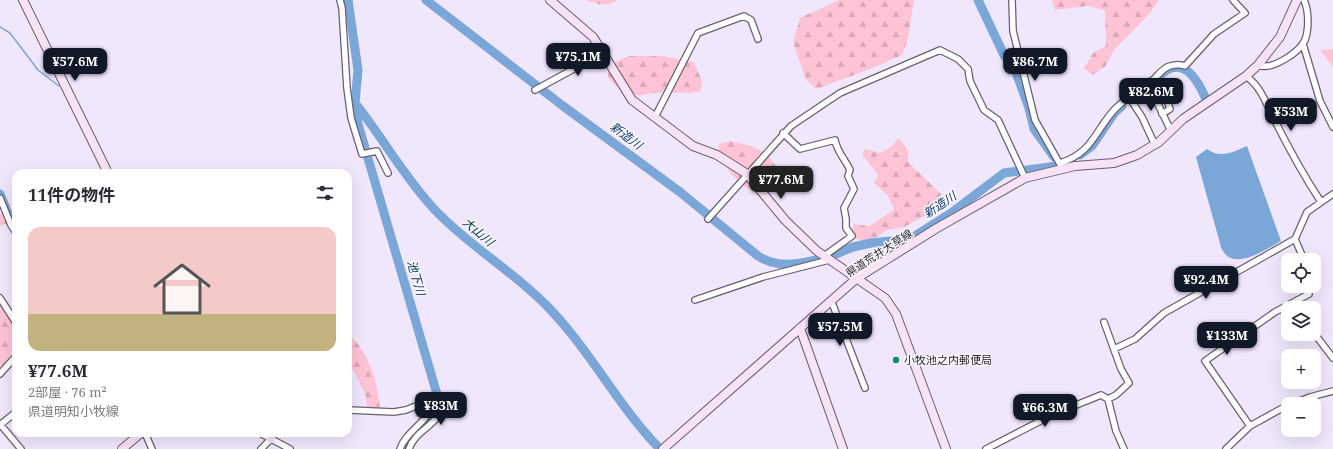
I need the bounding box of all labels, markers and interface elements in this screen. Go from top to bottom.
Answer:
pin: ¥75.1M [545,43,611,77]
text: ¥75.1M [555,47,601,65]
pin: ¥57.6M [42,48,108,82]
pin: ¥86.7M [1002,48,1068,82]
text: ¥57.6M [52,52,98,70]
text: ¥86.7M [1012,52,1058,70]
pin: ¥82.6M [1118,78,1184,112]
text: ¥82.6M [1128,82,1174,100]
pin: ¥53M [1267,98,1315,132]
text: ¥53M [1274,102,1308,120]
water label: 新造川 [607,118,647,154]
pin: ¥77.6M [748,166,814,200]
text: ¥77.6M [758,170,804,188]
icon: filters [314,182,336,204]
text: 11件の物件 [28,183,115,206]
water label: 新造川 [920,186,961,222]
water label: 大山川 [459,213,499,251]
street label: 県道荒井大草線 [842,225,915,280]
icon: home [146,253,218,325]
map controls [1281,253,1321,437]
button: locate [1281,253,1321,293]
water label: 池下川 [403,258,430,299]
pin: ¥92.4M [1173,266,1239,300]
text: ¥92.4M [1183,270,1229,288]
button: layers [1281,301,1321,341]
pin: ¥57.5M [807,313,873,347]
text: ¥57.5M [817,317,863,335]
pin: ¥133M [1199,322,1255,356]
text: ¥133M [1206,326,1248,344]
button: + [1281,349,1321,389]
place label: 小牧池之内郵便局 [904,352,992,367]
marker: 小牧池之内郵便局 [891,355,901,365]
text: ¥77.6M [28,359,88,382]
text: 2部屋 · 76 m² [28,383,107,401]
pin: ¥83M [417,392,465,426]
pin: ¥66.3M [1012,394,1078,428]
text: ¥83M [424,396,458,414]
button: − [1281,397,1321,437]
text: ¥66.3M [1022,398,1068,416]
text: 県道明知小牧線 [28,402,119,420]

